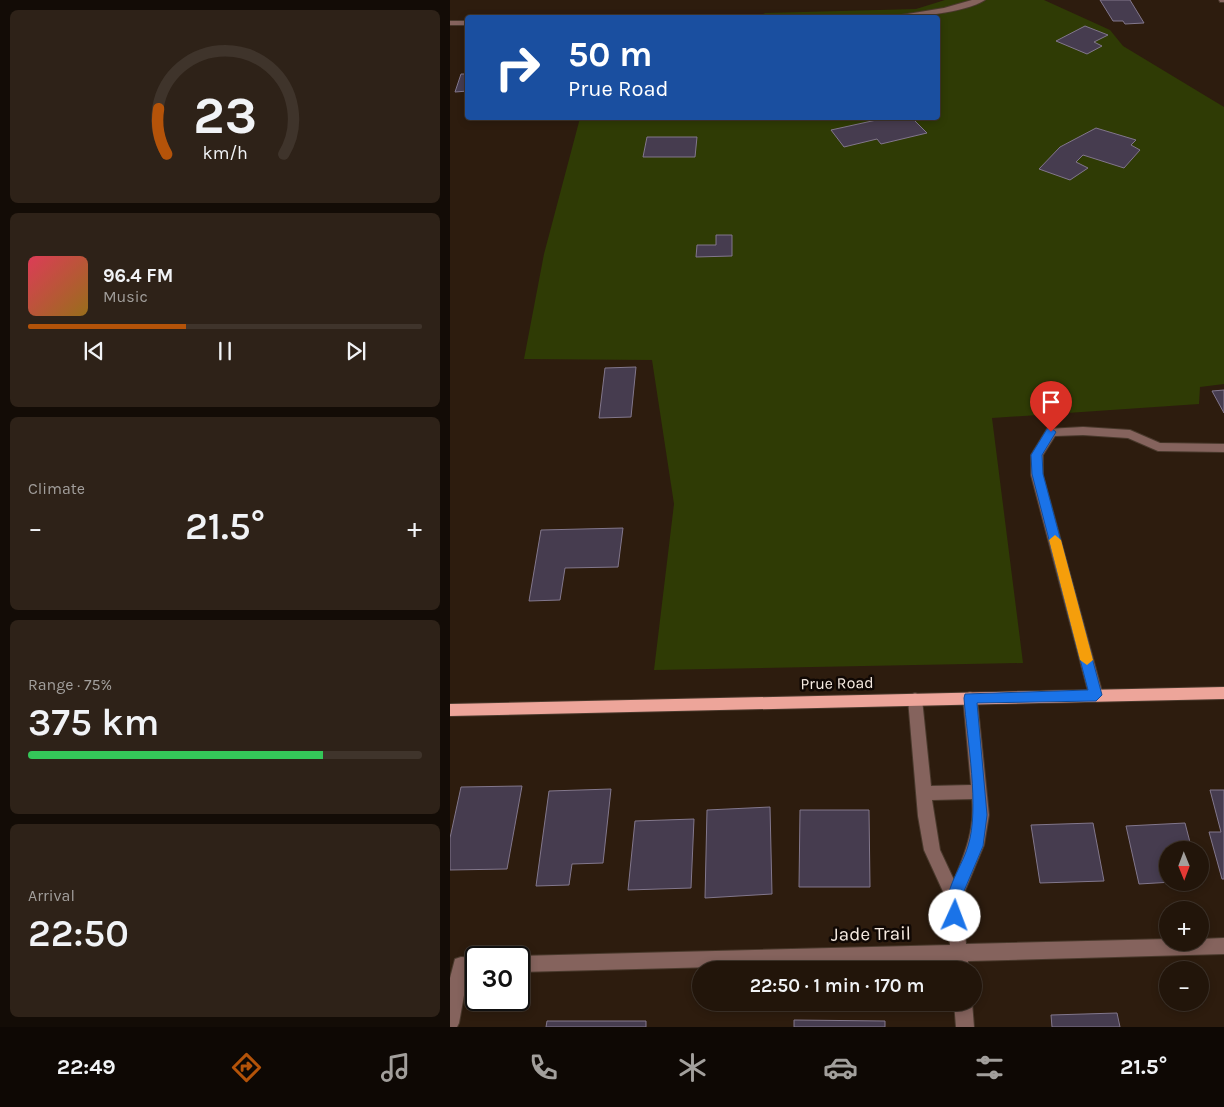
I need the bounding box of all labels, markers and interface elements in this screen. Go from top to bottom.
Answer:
text: 50 m [568,34,653,75]
icon: right [485,35,550,100]
text: Prue Road [568,76,669,102]
text: 23 [193,85,257,146]
text: km/h [202,143,248,164]
text: 96.4 FM [103,265,173,287]
text: Music [103,287,148,306]
icon: previous [80,337,108,365]
icon: pause [211,337,239,365]
icon: next [342,337,370,365]
pin [1030,381,1072,432]
icon: arrive [1037,388,1065,416]
text: Climate [28,479,85,498]
text: 21.5° [185,504,265,549]
text: − [28,511,43,544]
text: + [407,511,422,544]
street label: Prue Road [800,673,874,693]
text: Range · 75% [28,675,112,694]
text: 375 km [28,700,159,745]
north arrow [1159,841,1209,891]
map controls [1159,841,1209,1011]
text: Arrival [28,886,75,905]
position arrow [928,889,980,941]
button: + [1159,901,1209,951]
text: 22:50 [28,911,129,956]
street label: Jade Trail [831,922,911,946]
speed limit sign: 30 [465,946,530,1011]
button: − [1159,961,1209,1011]
text: 22:50 · 1 min · 170 m [750,975,924,997]
icon: directions [229,1050,264,1085]
icon: music [378,1050,413,1085]
icon: phone [526,1050,561,1085]
icon: climate [675,1050,710,1085]
icon: car [823,1050,858,1085]
icon: filters [972,1050,1007,1085]
text: 22:49 [57,1054,116,1080]
text: 21.5° [1120,1054,1167,1080]

